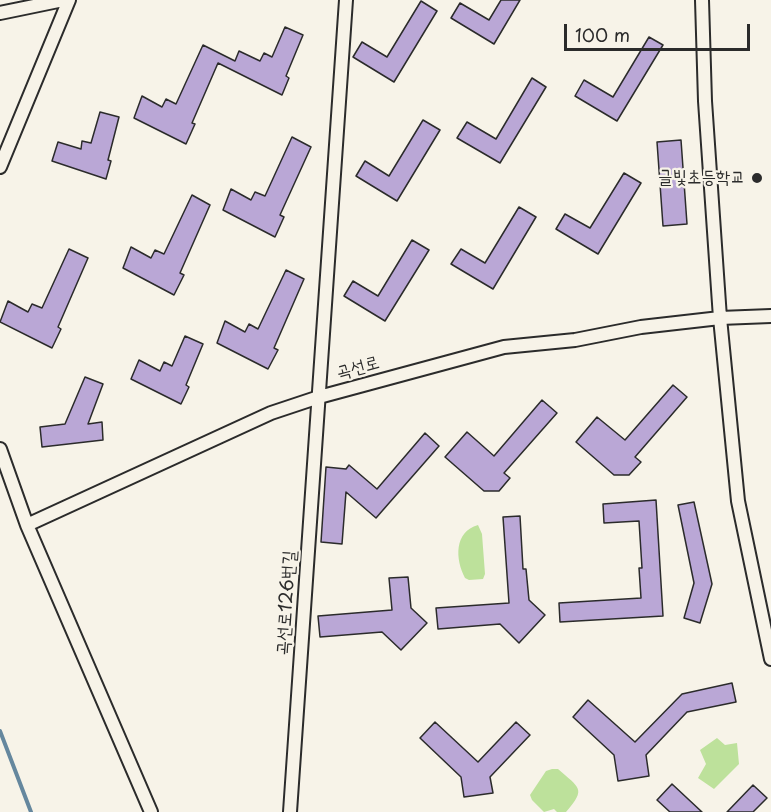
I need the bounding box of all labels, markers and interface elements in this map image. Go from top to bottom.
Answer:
scale bar [567,12,753,50]
text: 100 m [575,21,630,48]
place label: 글빛초등학교 [658,167,745,189]
marker: 글빛초등학교 [750,171,764,185]
street label: 곡선로 [334,352,382,384]
street label: 곡선로126번길 [273,550,301,656]

